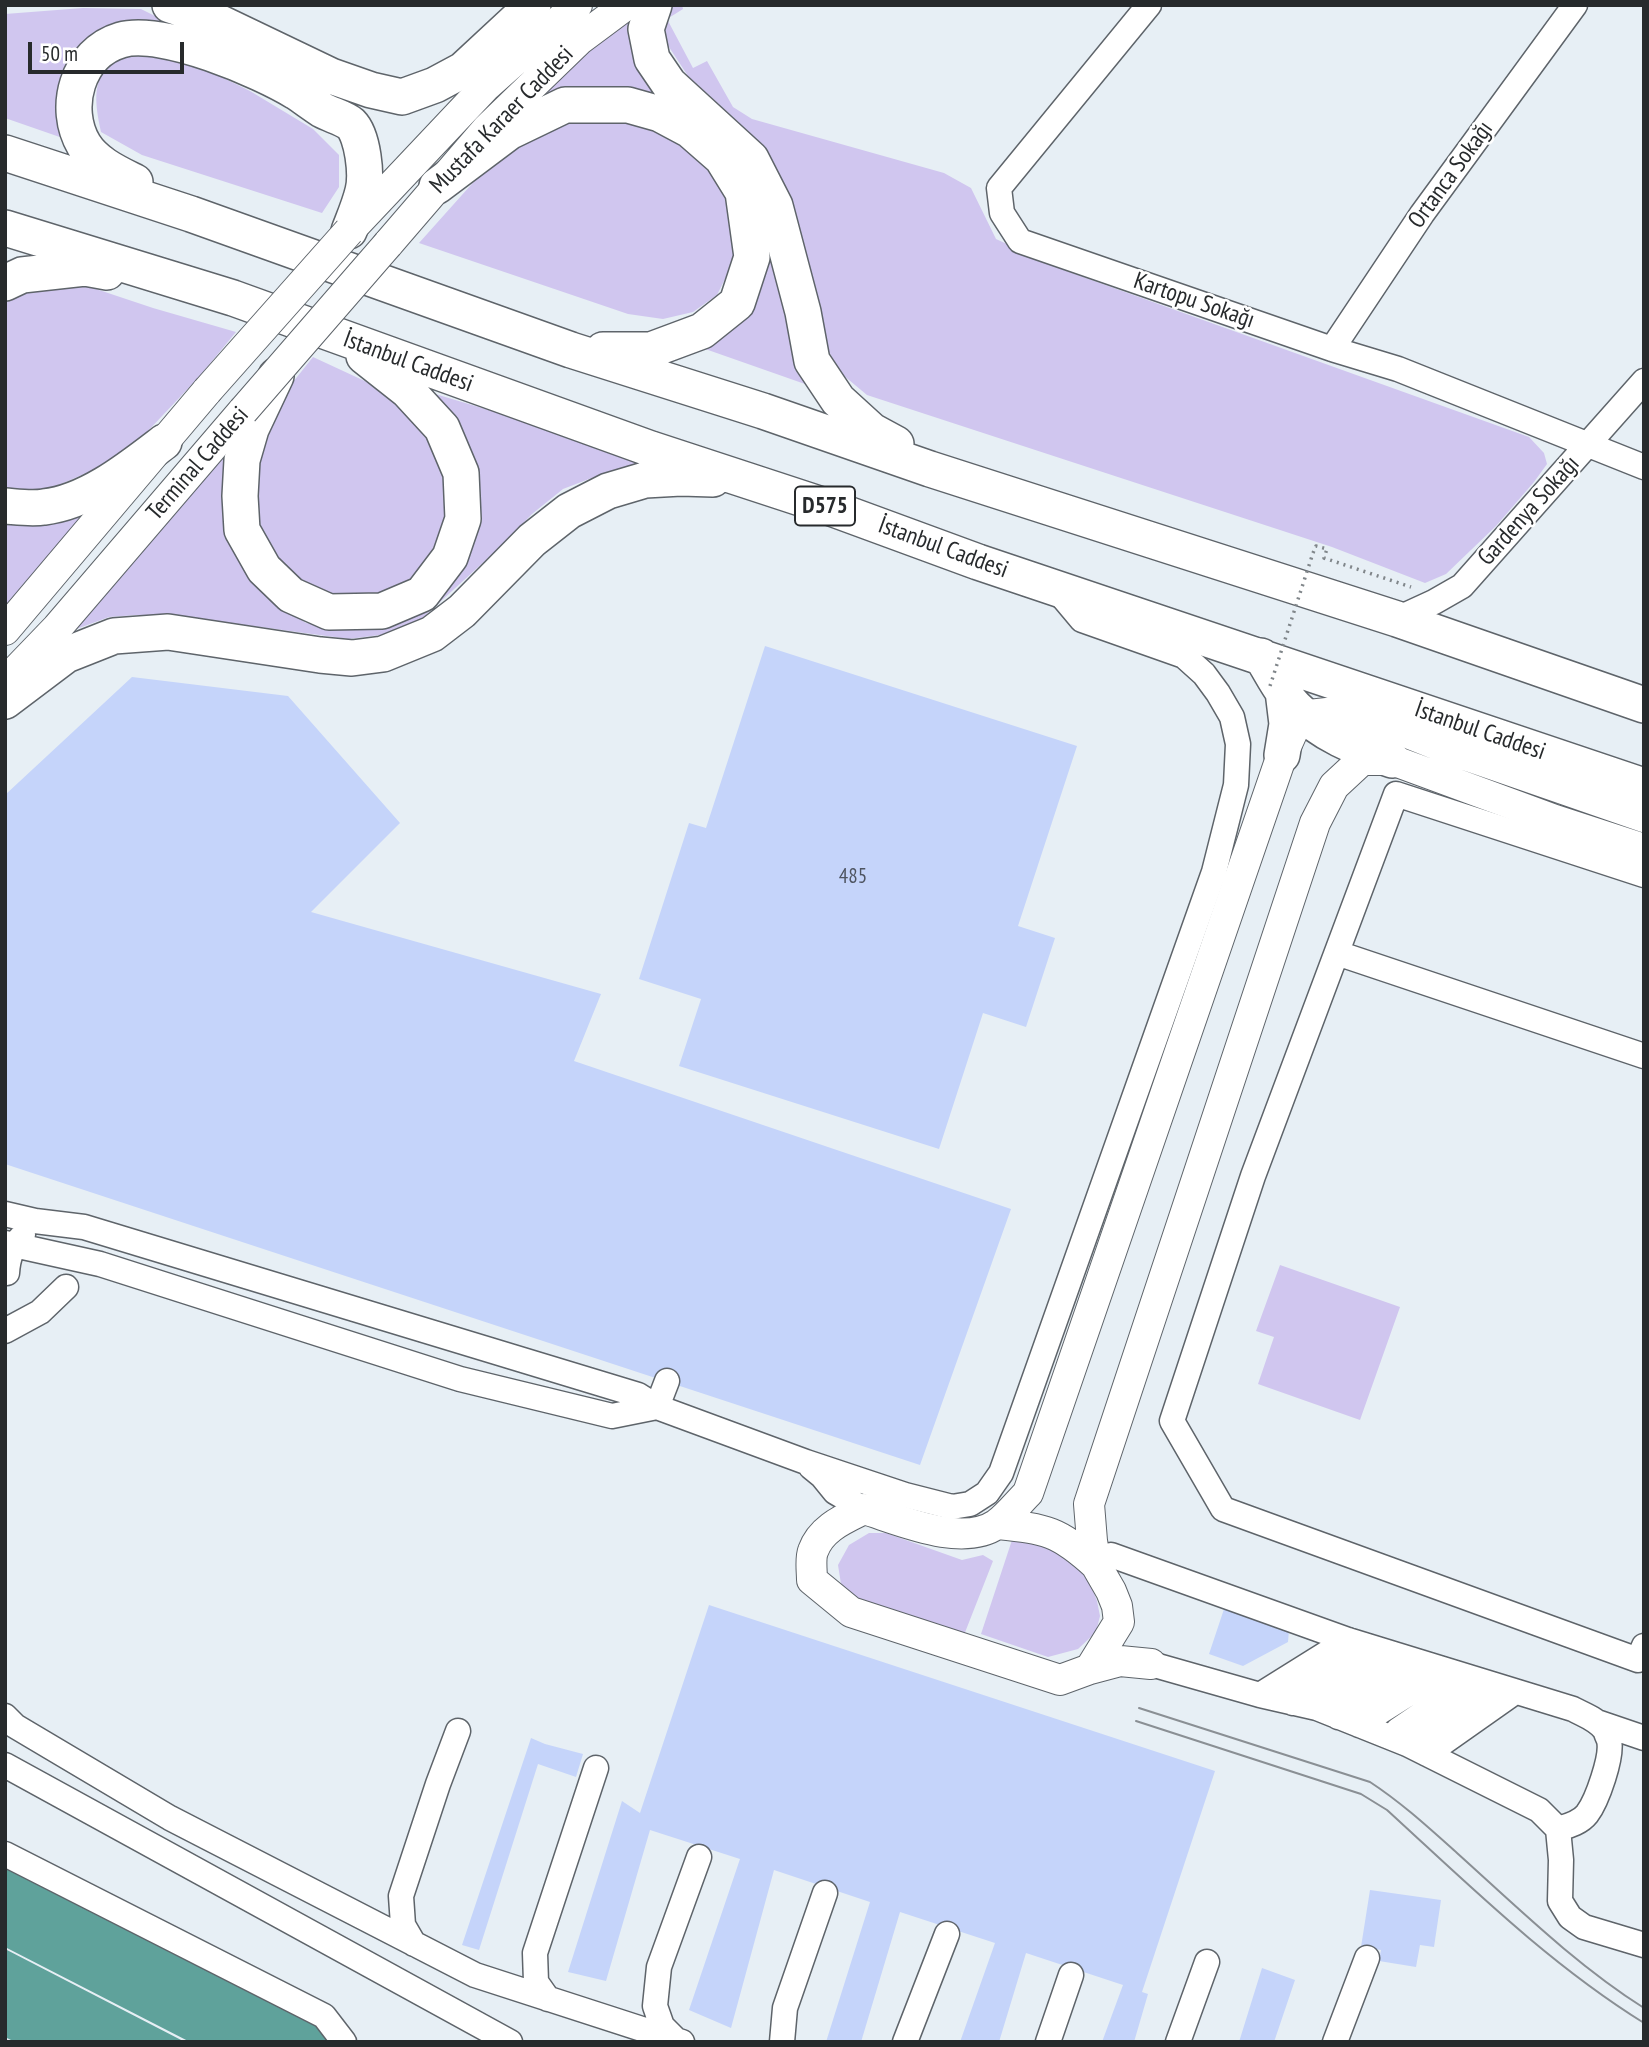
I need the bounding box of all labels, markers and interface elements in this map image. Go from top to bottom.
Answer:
scale bar [32,28,187,72]
text: 50 m [41,40,78,67]
street label: Mustafa Karaer Caddesi [424,40,580,200]
street label: Ortanca Sokağı [1402,116,1500,234]
street label: Kartopu Sokağı [1130,267,1258,335]
street label: İstanbul Caddesi [339,325,477,399]
street label: Terminal Caddesi [141,401,255,527]
street label: Gardenya Sokağı [1472,450,1586,572]
road number: D575 [795,486,855,526]
street label: İstanbul Caddesi [874,511,1012,585]
street label: İstanbul Caddesi [1411,695,1549,767]
house number: 485 [839,864,867,890]

